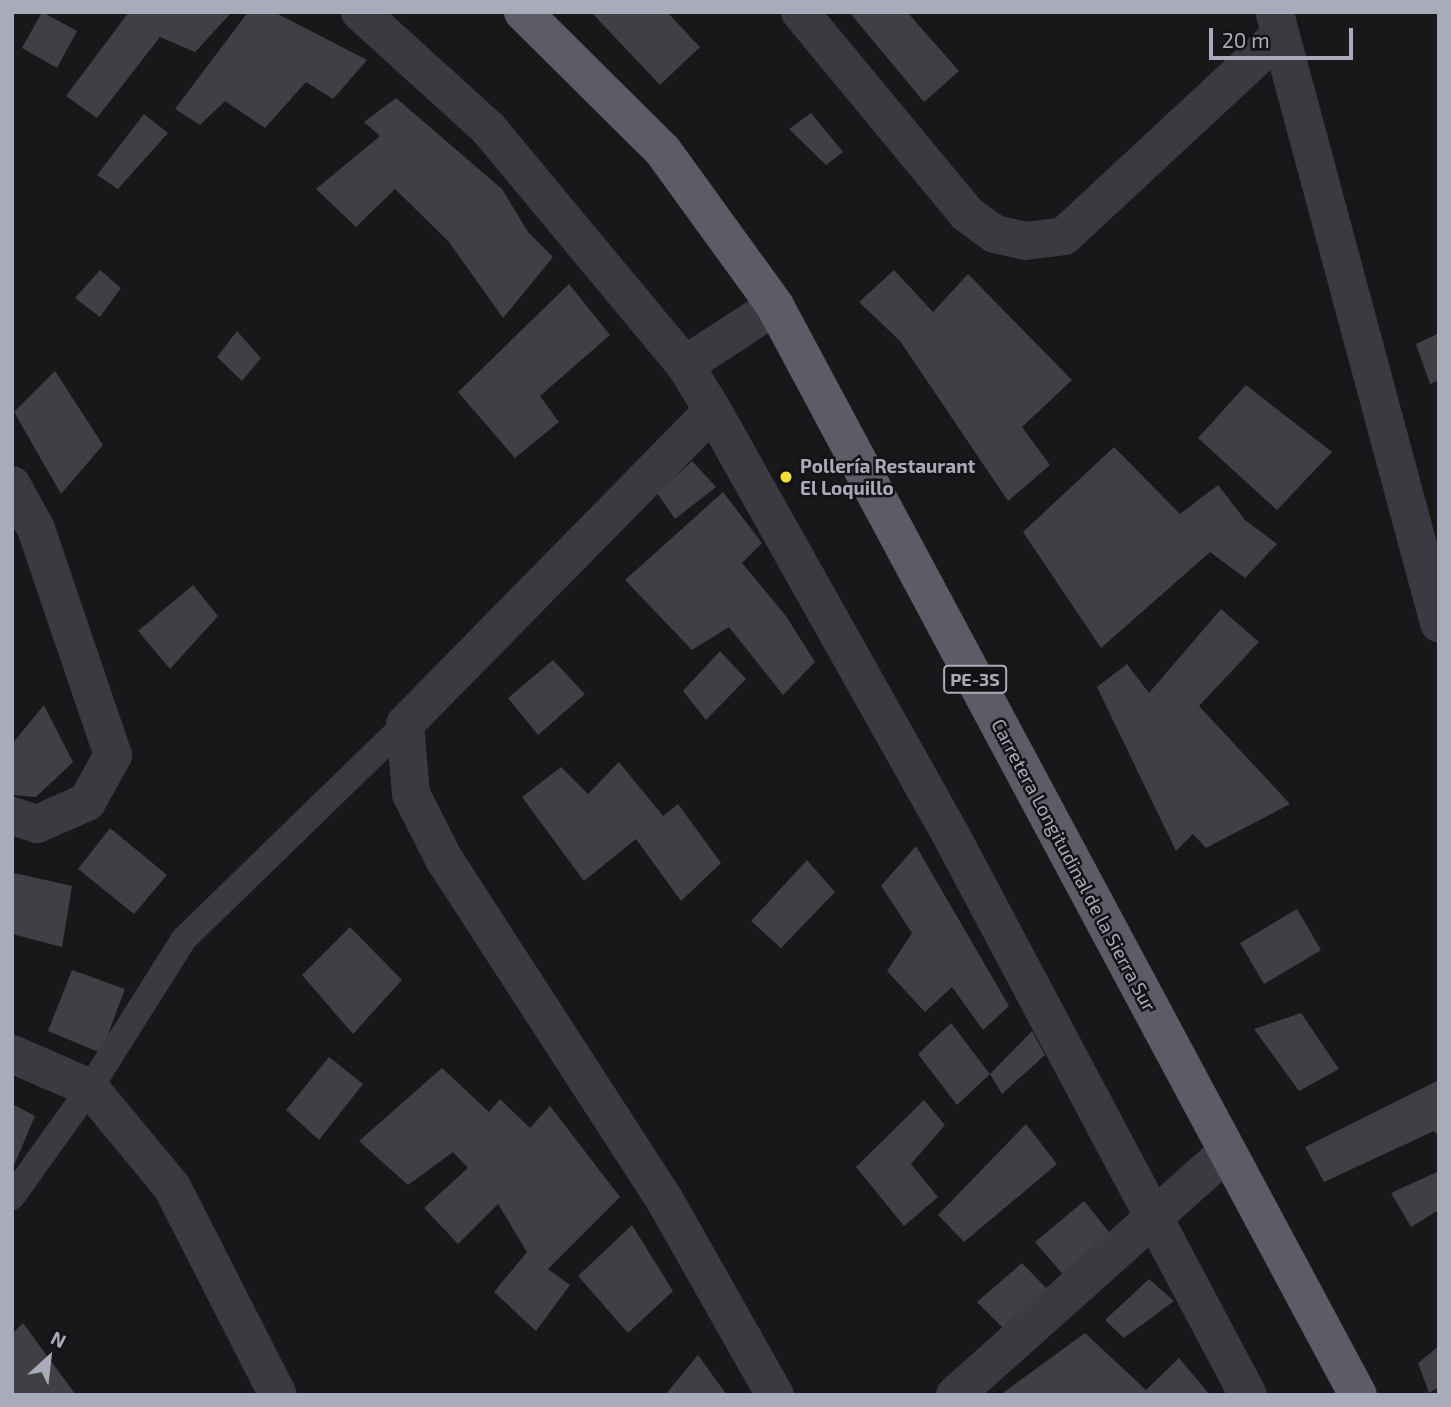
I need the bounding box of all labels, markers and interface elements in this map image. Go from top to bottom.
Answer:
scale bar [1213,14,1356,58]
text: 20 m [1222,27,1270,52]
place label: Pollería Restaurant El Loquillo [800,455,975,499]
marker: Pollería Restaurant El Loquillo [778,469,794,485]
road number: PE-3S [942,664,1008,694]
street label: Carretera Longitudinal de la Sierra Sur [987,715,1161,1015]
north arrow [14,1323,84,1393]
text: N [47,1325,70,1352]

